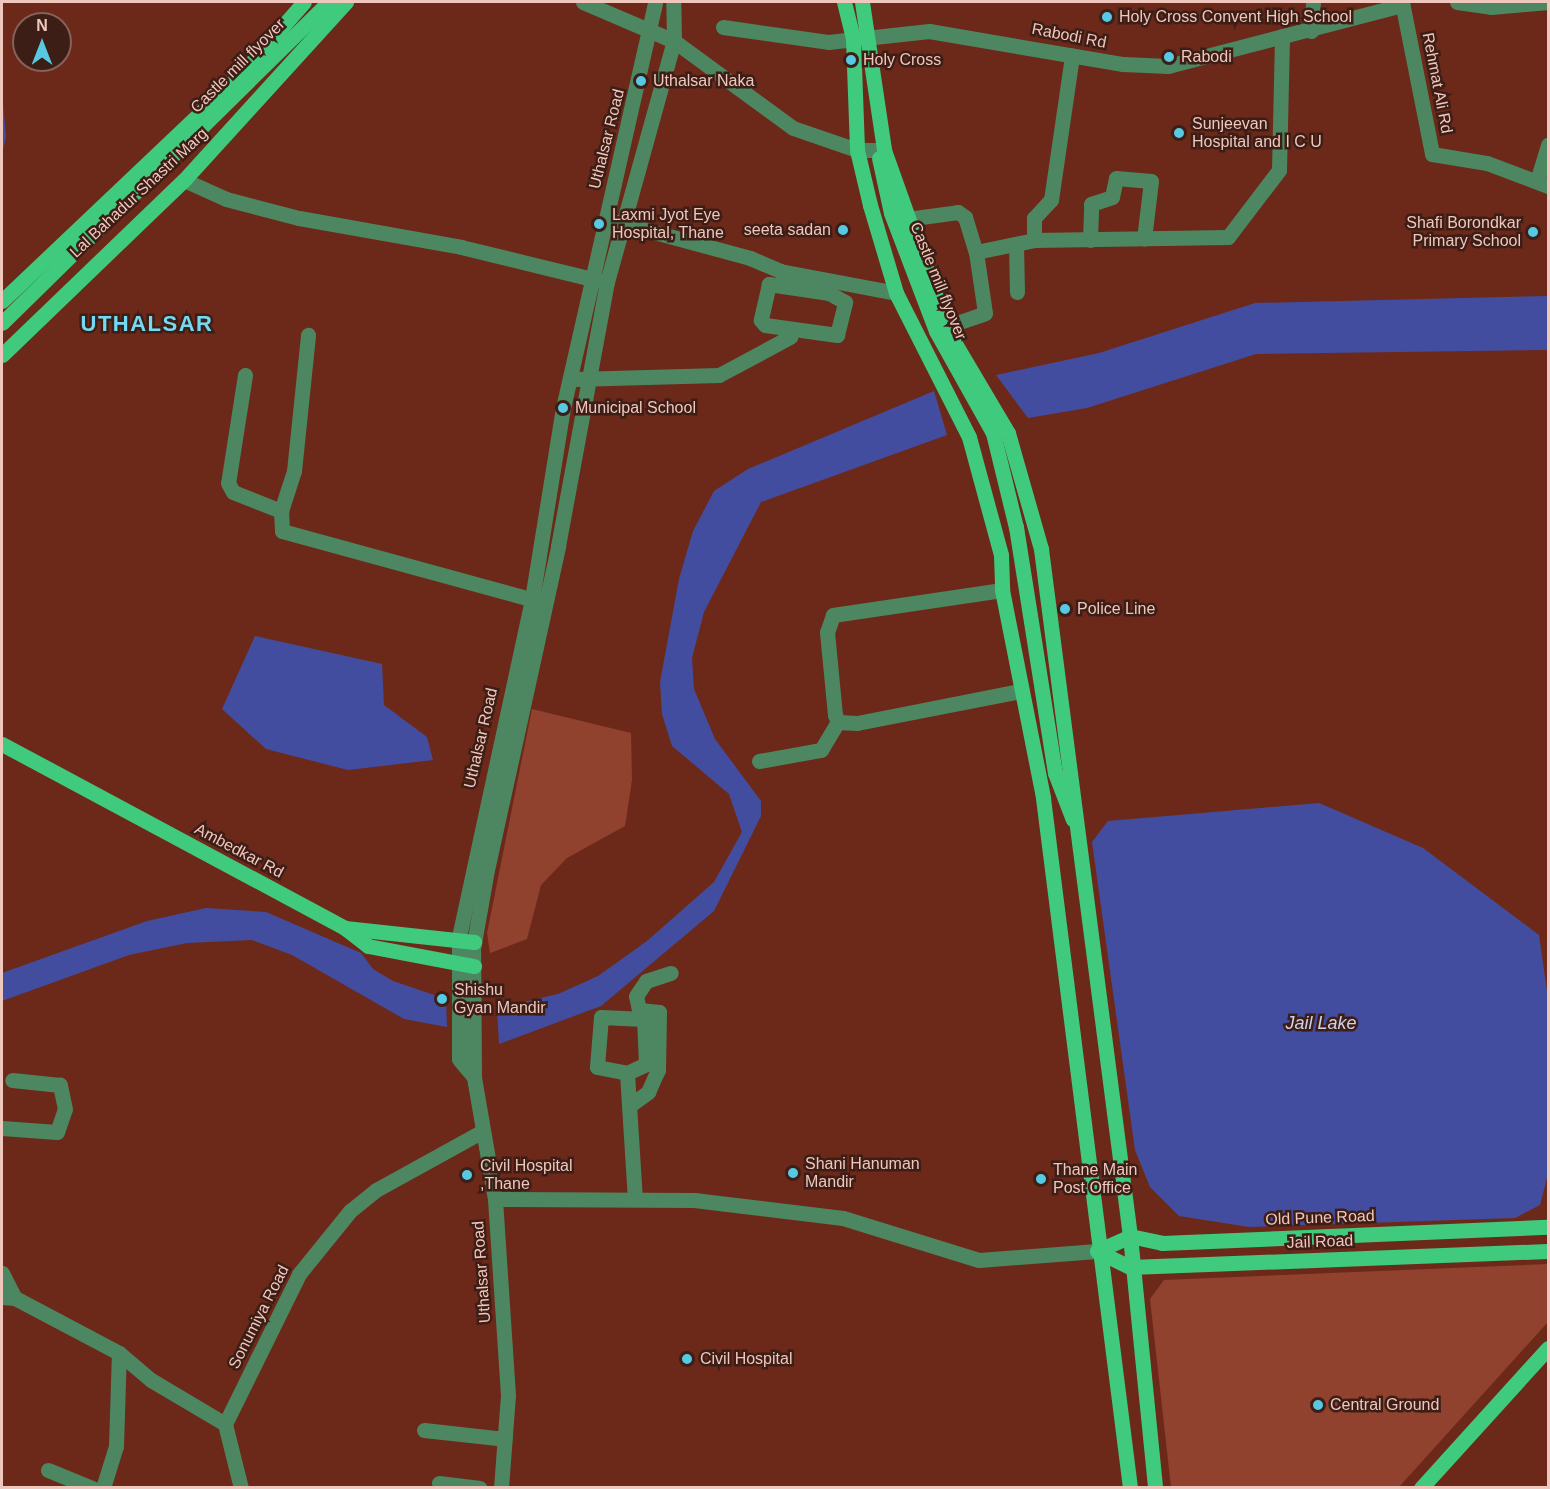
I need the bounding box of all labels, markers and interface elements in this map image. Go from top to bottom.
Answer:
place label: Holy Cross Convent High School [1119,7,1352,27]
marker: Holy Cross Convent High School [1100,10,1114,24]
north arrow [12,12,72,72]
street label: Castle mill flyover [187,15,289,117]
text: N [36,17,48,34]
street label: Rabodi Rd [1030,19,1108,53]
street label: Rehmat Ali Rd [1418,31,1456,135]
place label: Rabodi [1181,47,1232,67]
place label: Holy Cross [863,50,941,70]
marker: Rabodi [1162,50,1176,64]
marker: Holy Cross [844,53,858,67]
place label: Uthalsar Naka [653,71,754,91]
marker: Uthalsar Naka [634,74,648,88]
street label: Uthalsar Road [585,87,629,191]
place label: Sunjeevan Hospital and I C U [1192,114,1322,152]
street label: Lal Bahadur Shastri Marg [66,124,212,262]
marker: Sunjeevan Hospital and I C U [1170,124,1188,142]
place label: Laxmi Jyot Eye Hospital, Thane [612,205,724,243]
place label: Shafi Borondkar Primary School [1406,213,1521,251]
marker: Laxmi Jyot Eye Hospital, Thane [590,215,608,233]
street label: Castle mill flyover [906,219,970,343]
place label: seeta sadan [744,220,831,240]
marker: seeta sadan [836,223,850,237]
marker: Shafi Borondkar Primary School [1526,225,1540,239]
district label: UTHALSAR [81,311,213,337]
place label: Municipal School [575,398,696,418]
marker: Municipal School [556,401,570,415]
place label: Police Line [1077,599,1155,619]
marker: Police Line [1058,602,1072,616]
street label: Uthalsar Road [460,686,502,790]
street label: Ambedkar Rd [191,820,287,882]
place label: Shishu Gyan Mandir [454,980,546,1018]
marker: Shishu Gyan Mandir [435,992,449,1006]
water label: Jail Lake [1285,1012,1357,1034]
place label: Shani Hanuman Mandir [805,1154,920,1192]
place label: Civil Hospital ,Thane [480,1156,572,1194]
place label: Thane Main Post Office [1053,1160,1137,1198]
marker: Civil Hospital ,Thane [458,1166,476,1184]
marker: Shani Hanuman Mandir [786,1166,800,1180]
marker: Thane Main Post Office [1034,1172,1048,1186]
street label: Old Pune Road [1265,1206,1375,1230]
street label: Uthalsar Road [469,1220,495,1324]
street label: Jail Road [1286,1231,1354,1253]
street label: Sonumiya Road [225,1262,293,1372]
place label: Civil Hospital [700,1349,792,1369]
marker: Civil Hospital [678,1350,696,1368]
place label: Central Ground [1330,1395,1439,1415]
marker: Central Ground [1311,1398,1325,1412]

